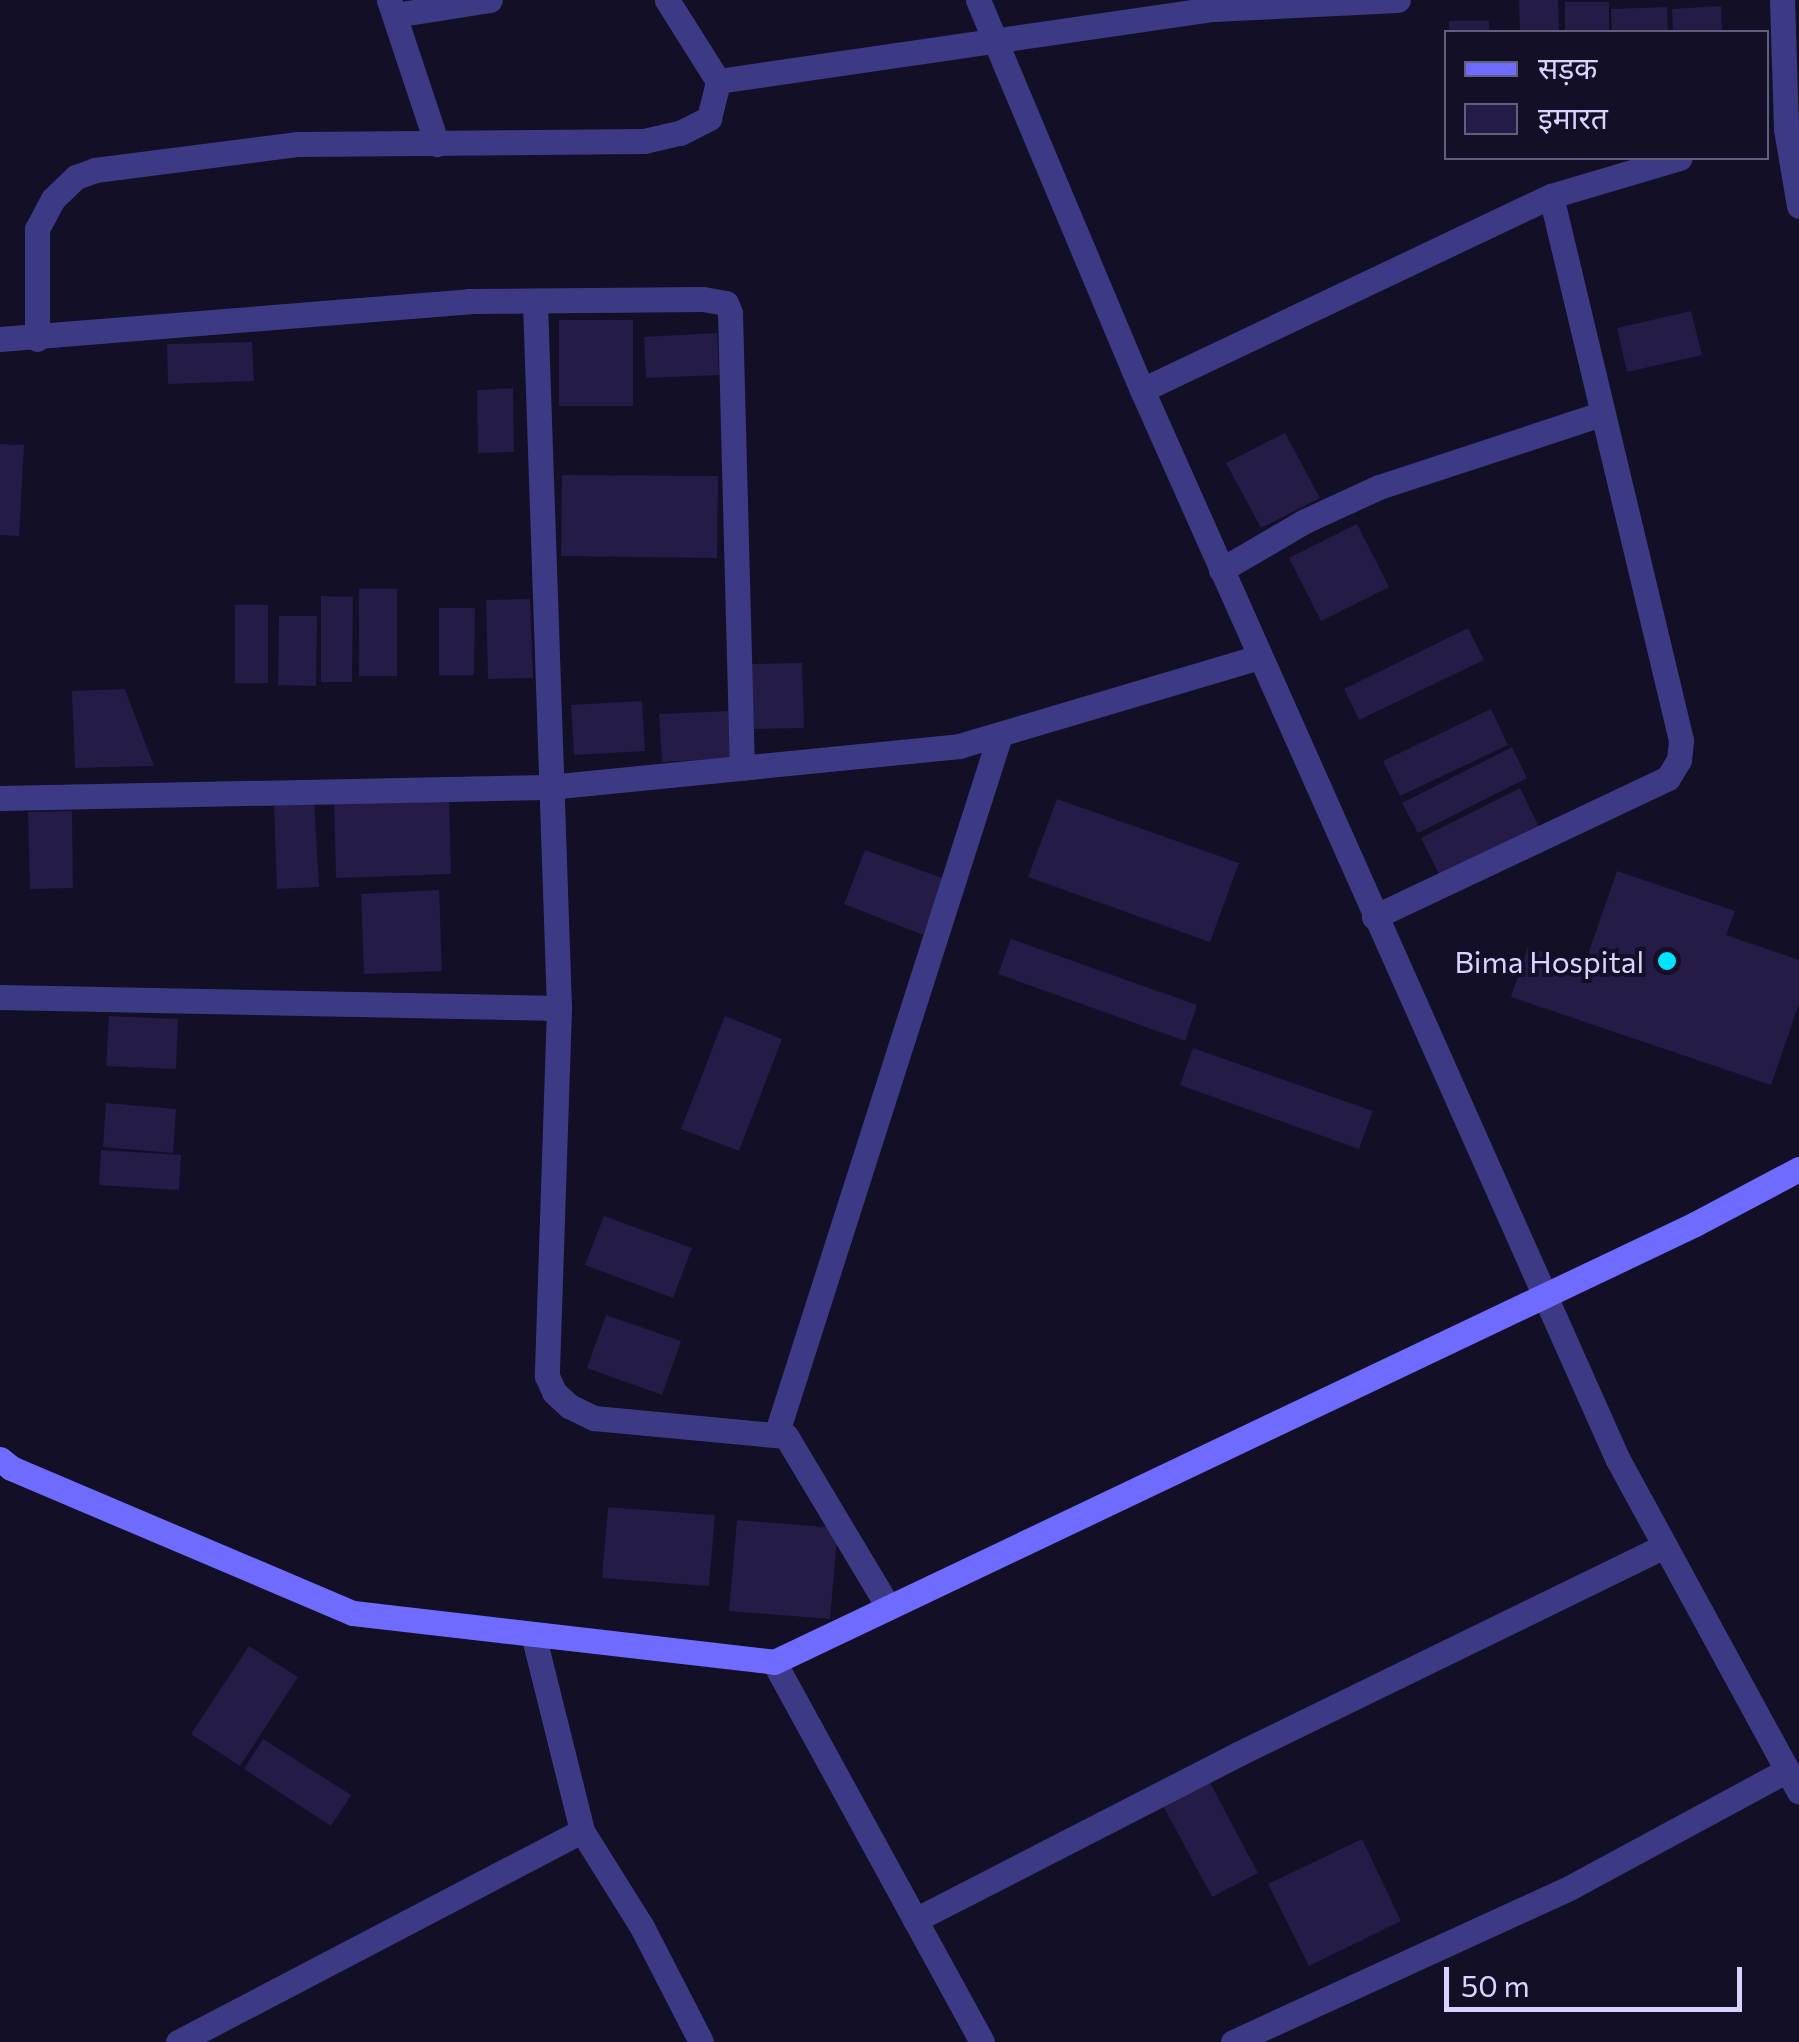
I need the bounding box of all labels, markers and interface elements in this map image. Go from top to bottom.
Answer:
legend [1444,30,1769,160]
text: सड़क [1538,48,1597,85]
text: इमारत [1538,98,1608,135]
place label: Bima Hospital [1454,943,1644,979]
marker: Bima Hospital [1654,948,1680,974]
scale bar [1449,1947,1746,2009]
text: 50 m [1461,1966,1530,2003]

